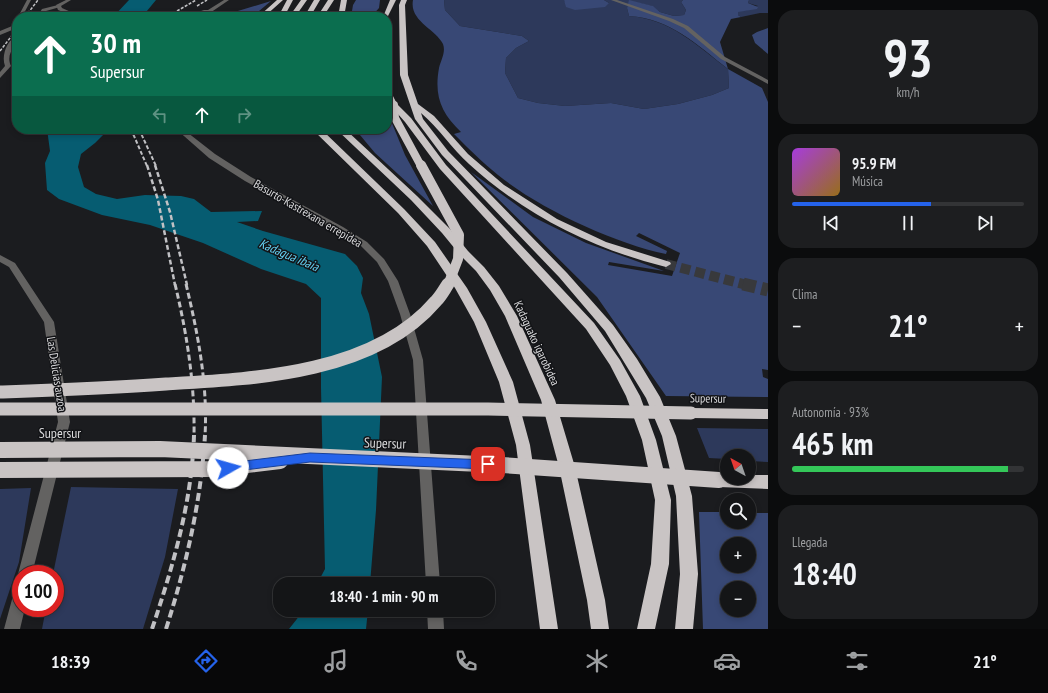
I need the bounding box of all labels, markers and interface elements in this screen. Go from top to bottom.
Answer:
text: 30 m [90,24,141,61]
text: 93 [883,24,933,91]
icon: ahead [24,28,76,80]
text: Supersur [90,60,145,83]
text: km/h [896,84,920,101]
icon: left [149,104,171,126]
icon: ahead [191,104,213,126]
icon: right [233,104,255,126]
text: 95.9 FM [852,154,896,173]
text: Música [852,173,883,190]
street label: Basurto-Kastrexana errepidea [251,176,365,250]
icon: previous [820,212,842,234]
icon: pause [897,212,919,234]
icon: next [974,212,996,234]
water label: Kadagua ibaia [257,235,322,275]
text: Clima [792,286,817,303]
street label: Kadaguako igarobidea [511,298,563,388]
text: 21° [888,306,928,345]
text: − [792,312,801,340]
text: + [1015,312,1024,340]
street label: Las Delicias auzoa [44,336,70,413]
street label: Supersur [690,390,727,406]
text: Autonomía · 93% [792,404,869,421]
street label: Supersur [39,424,81,442]
text: 465 km [792,424,873,463]
street label: Supersur [363,433,407,453]
position arrow [207,447,249,489]
pin [471,447,505,481]
north arrow [720,449,756,485]
map controls [720,449,756,617]
icon: arrive [477,453,499,475]
button: search [720,493,756,529]
text: Llegada [792,534,827,551]
button: + [720,537,756,573]
text: 18:40 [792,554,857,593]
speed limit sign: 100 [12,565,64,617]
button: − [720,581,756,617]
text: 18:40 · 1 min · 90 m [330,587,438,606]
icon: directions [192,647,220,675]
icon: music [322,647,350,675]
icon: phone [452,647,480,675]
icon: climate [583,647,611,675]
icon: car [713,647,741,675]
icon: filters [843,647,871,675]
text: 18:39 [51,650,90,673]
text: 21° [973,650,997,673]

